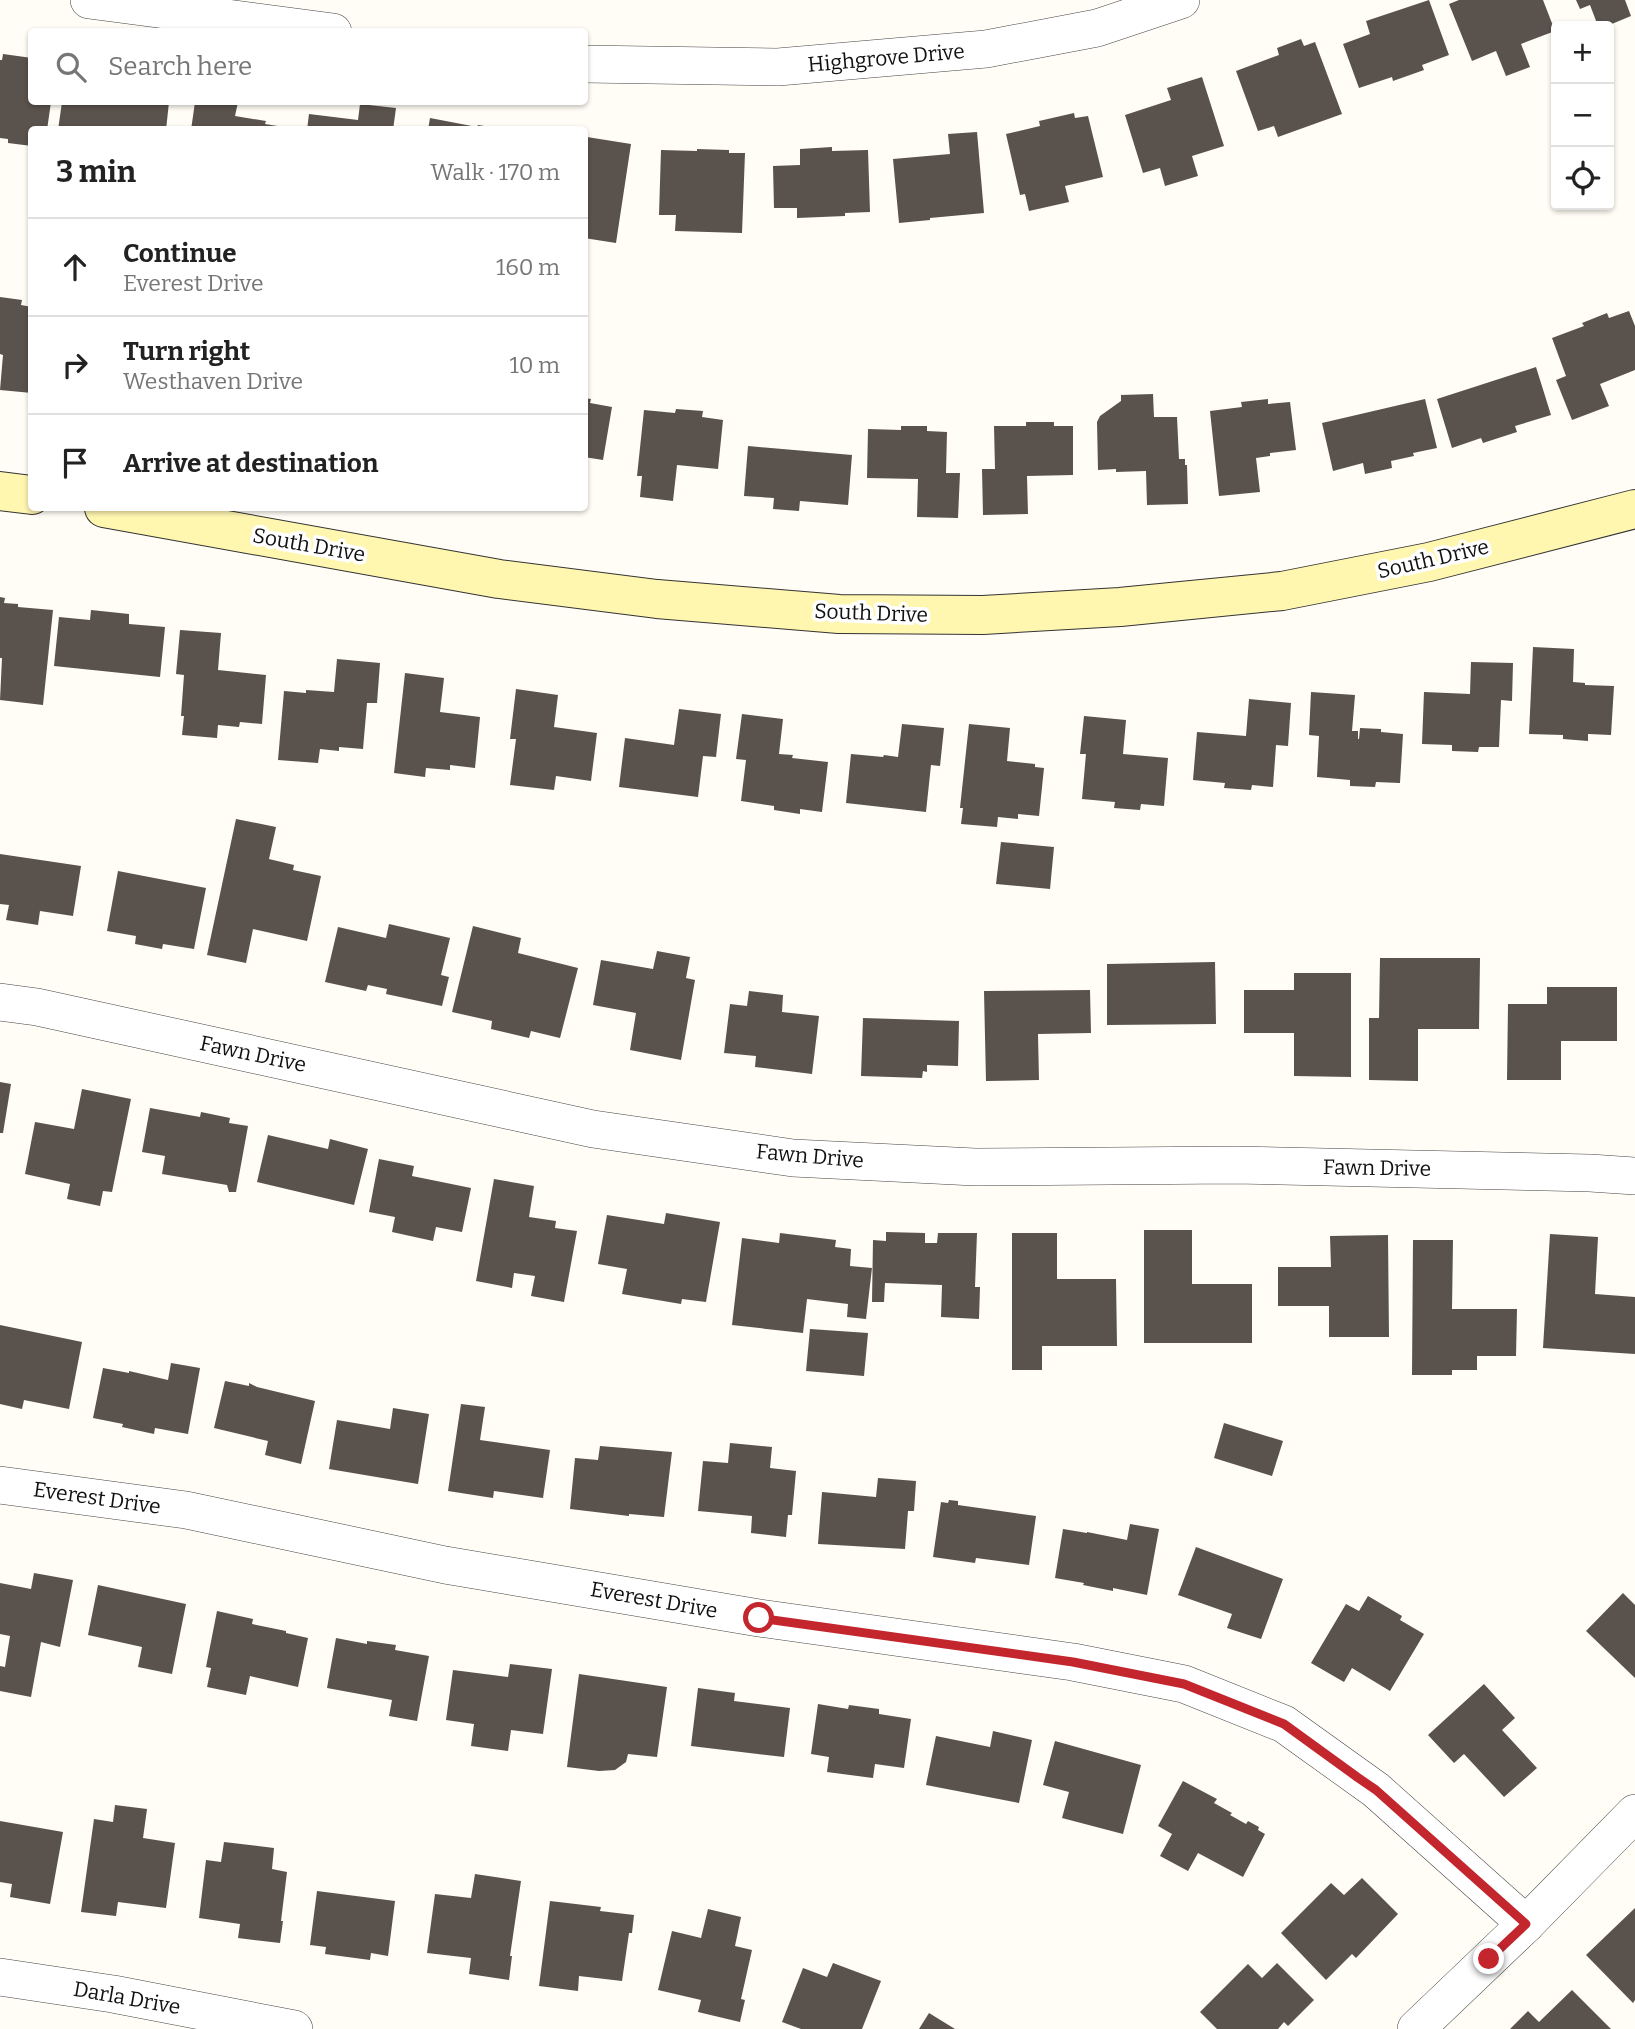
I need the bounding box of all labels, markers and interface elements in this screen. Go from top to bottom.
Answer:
map controls [1551,21,1614,210]
button: + [1551,21,1614,84]
search box [28,28,588,105]
street label: Highgrove Drive [806,38,966,78]
icon: search [52,48,90,86]
text: Search here [108,51,252,82]
button: − [1551,84,1614,147]
button: locate [1551,147,1614,210]
text: 3 min [56,154,136,190]
text: Walk · 170 m [431,158,560,186]
text: Continue [123,238,237,269]
icon: ahead [56,248,94,286]
text: 160 m [496,253,560,281]
text: Everest Drive [123,269,264,297]
text: Turn right [123,336,250,367]
icon: right [56,346,94,384]
text: 10 m [509,351,560,379]
text: Westhaven Drive [123,367,303,395]
icon: arrive [56,444,94,482]
text: Arrive at destination [123,448,378,479]
street label: South Drive [251,522,367,568]
street label: South Drive [1375,534,1491,584]
street label: South Drive [814,598,928,628]
street label: Fawn Drive [197,1030,309,1078]
street label: Fawn Drive [755,1138,865,1174]
street label: Fawn Drive [1323,1154,1431,1182]
street label: Everest Drive [32,1476,162,1520]
street label: Everest Drive [589,1576,719,1624]
route start [743,1602,774,1633]
route end [1473,1943,1504,1974]
street label: Darla Drive [71,1976,183,2020]

